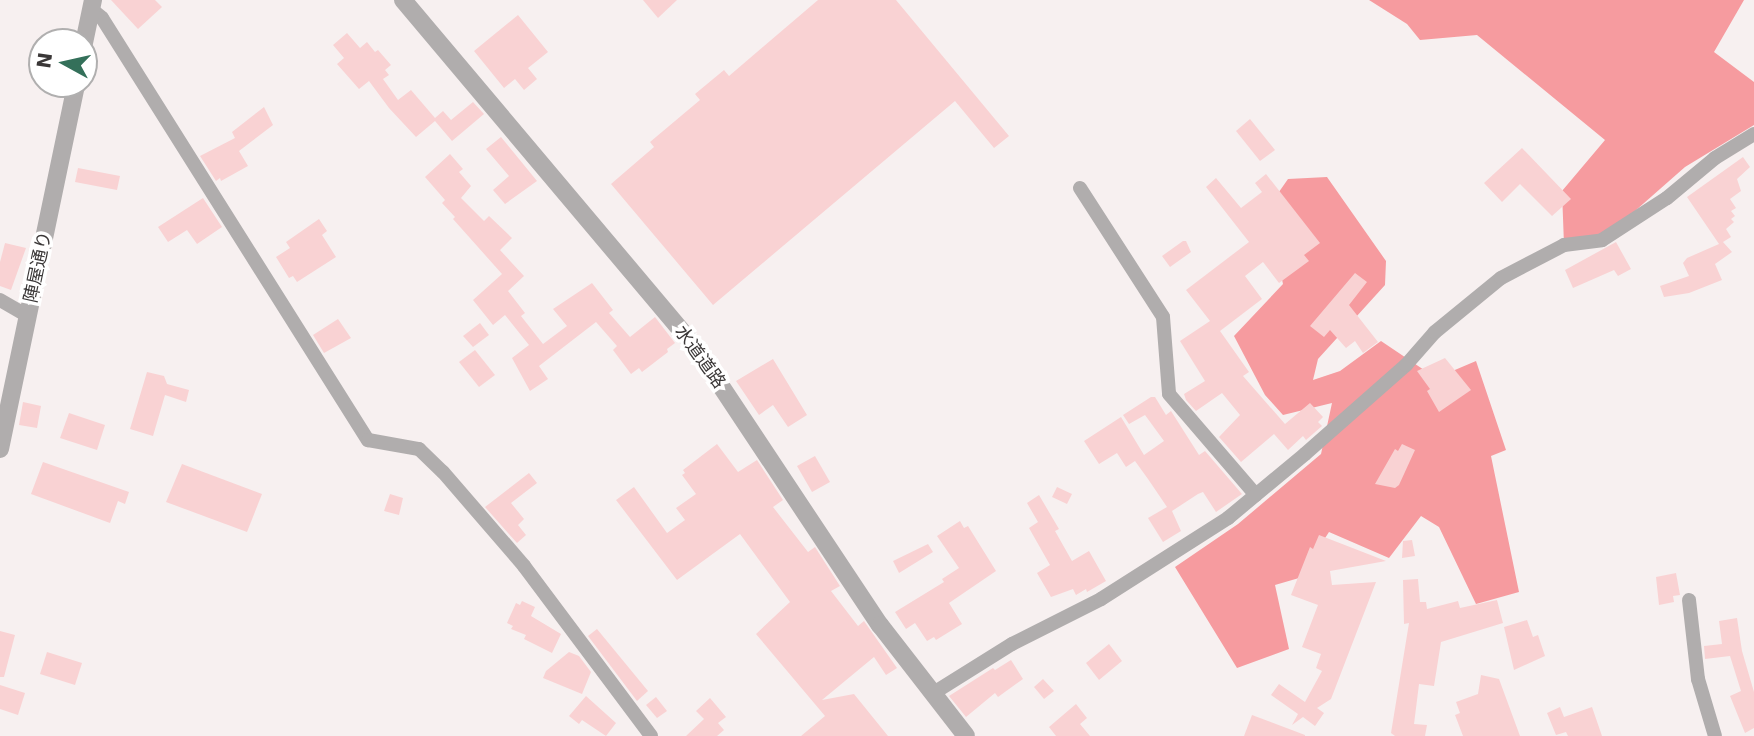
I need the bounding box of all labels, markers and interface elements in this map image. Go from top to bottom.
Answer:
north arrow [28,28,98,98]
text: N [32,51,56,70]
street label: 陣屋通り [20,230,56,304]
street label: 水道道路 [670,322,730,392]

